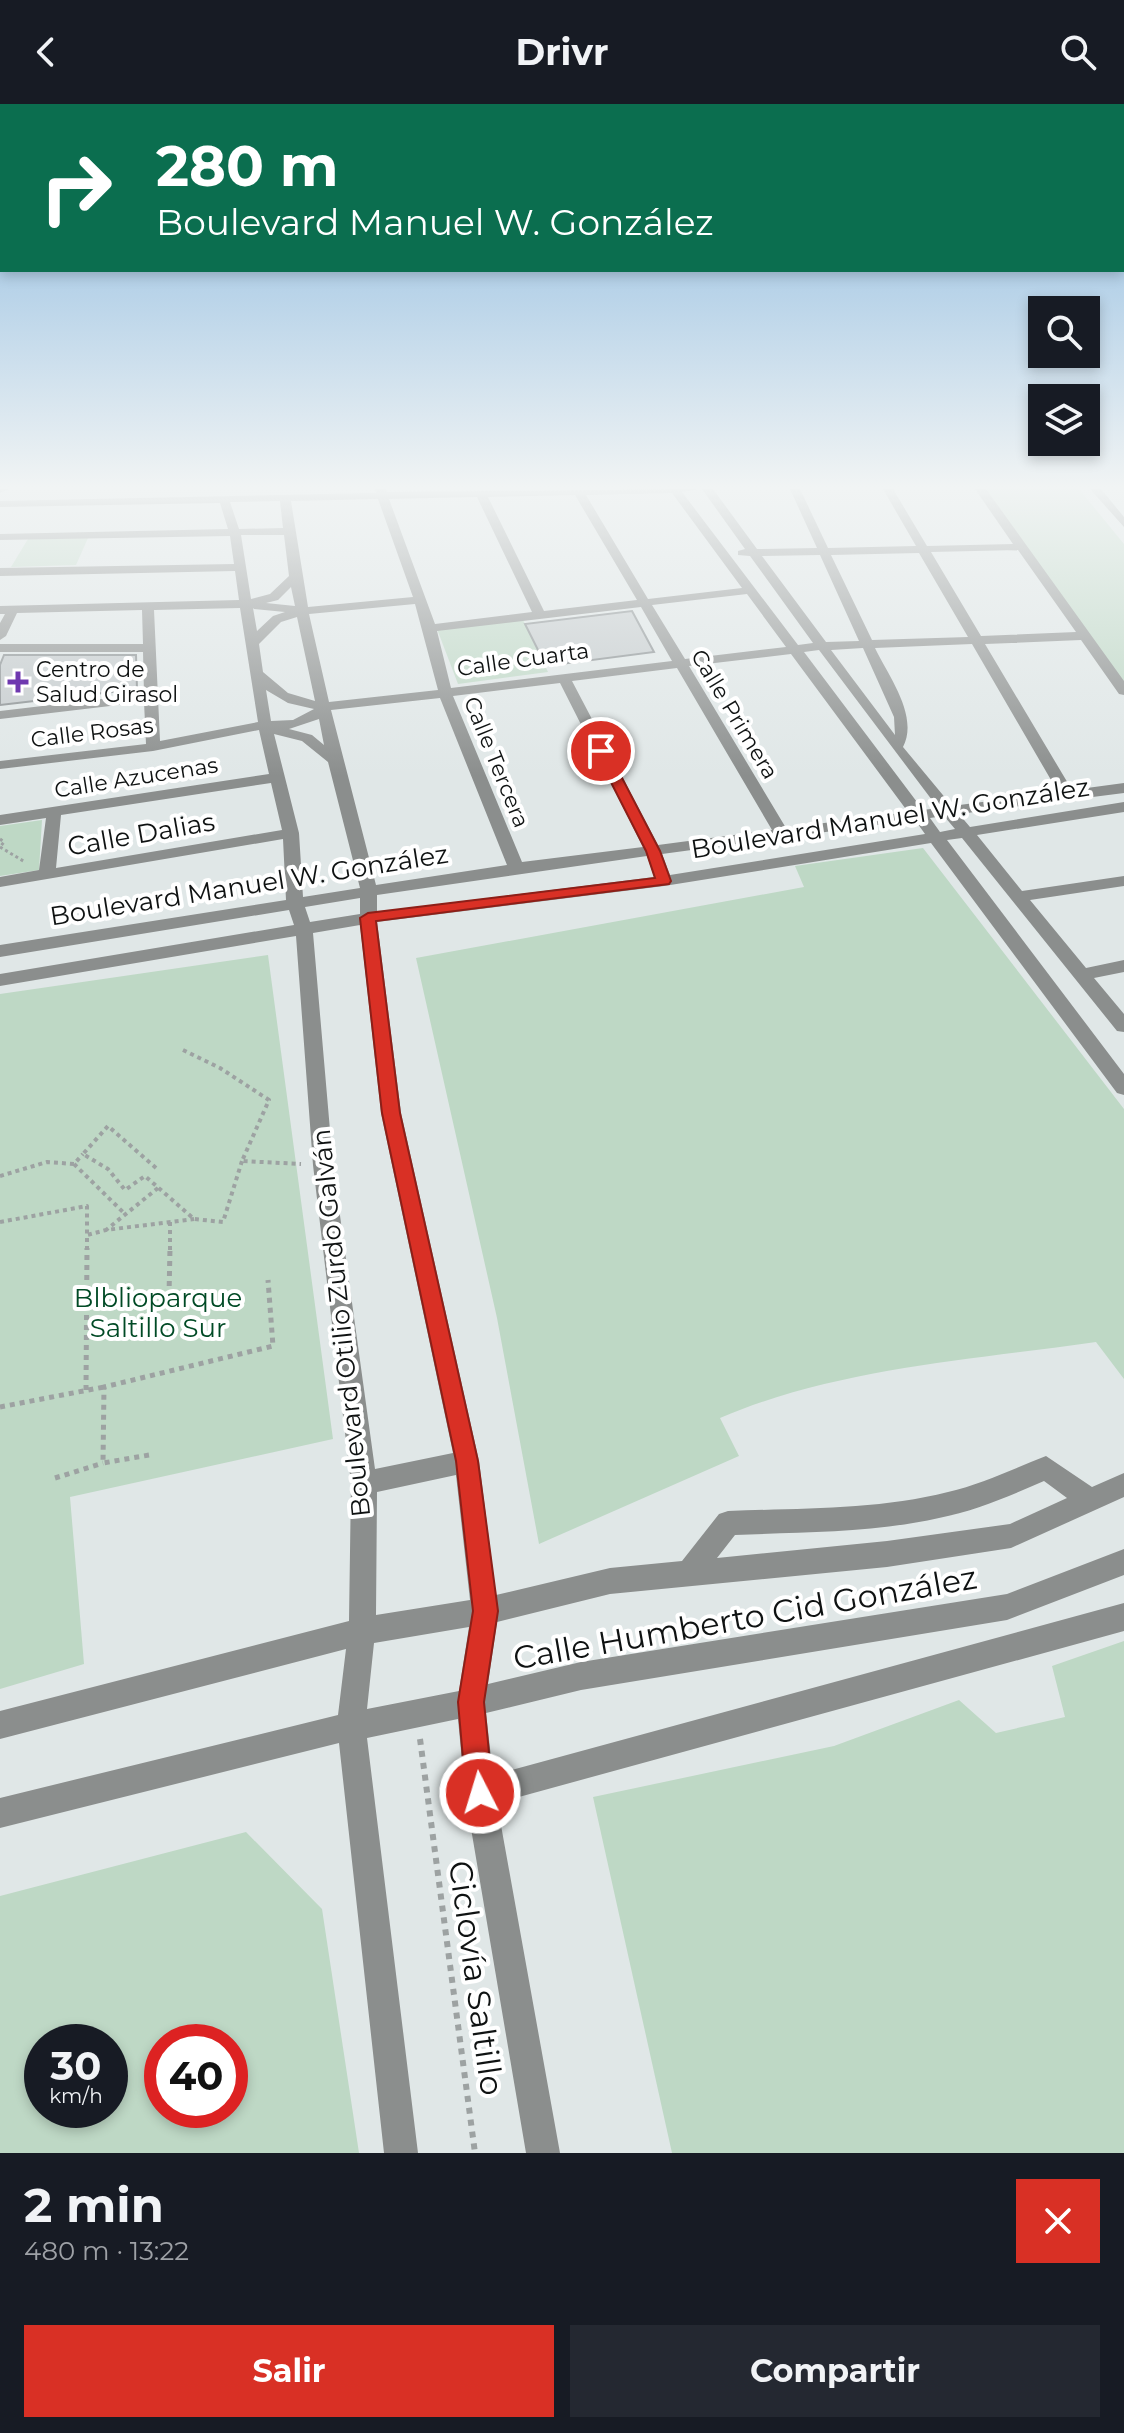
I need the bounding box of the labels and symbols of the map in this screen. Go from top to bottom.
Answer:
street label: Calle Cuarta [455,637,591,682]
street label: Calle Primera [685,644,784,784]
place label: Centro de Salud Girasol [36,656,178,708]
marker: Centro de Salud Girasol [7,671,29,693]
street label: Calle Tercera [458,693,535,832]
street label: Calle Rosas [29,712,155,753]
pin [567,717,635,785]
street label: Calle Azucenas [52,751,220,804]
street label: Boulevard Manuel W. González [689,771,1091,865]
street label: Calle Dalias [65,805,217,863]
street label: Boulevard Manuel W. González [48,838,450,932]
street label: Boulevard Otilio Zurdo Galván [305,1127,377,1519]
park label: Blblioparque Saltillo Sur [74,1282,242,1344]
street label: Calle Humberto Cid González [510,1557,980,1678]
position arrow [438,1751,522,1835]
street label: Ciclovía Saltillo [441,1858,512,2098]
speed limit sign: 40 [144,2024,248,2128]

